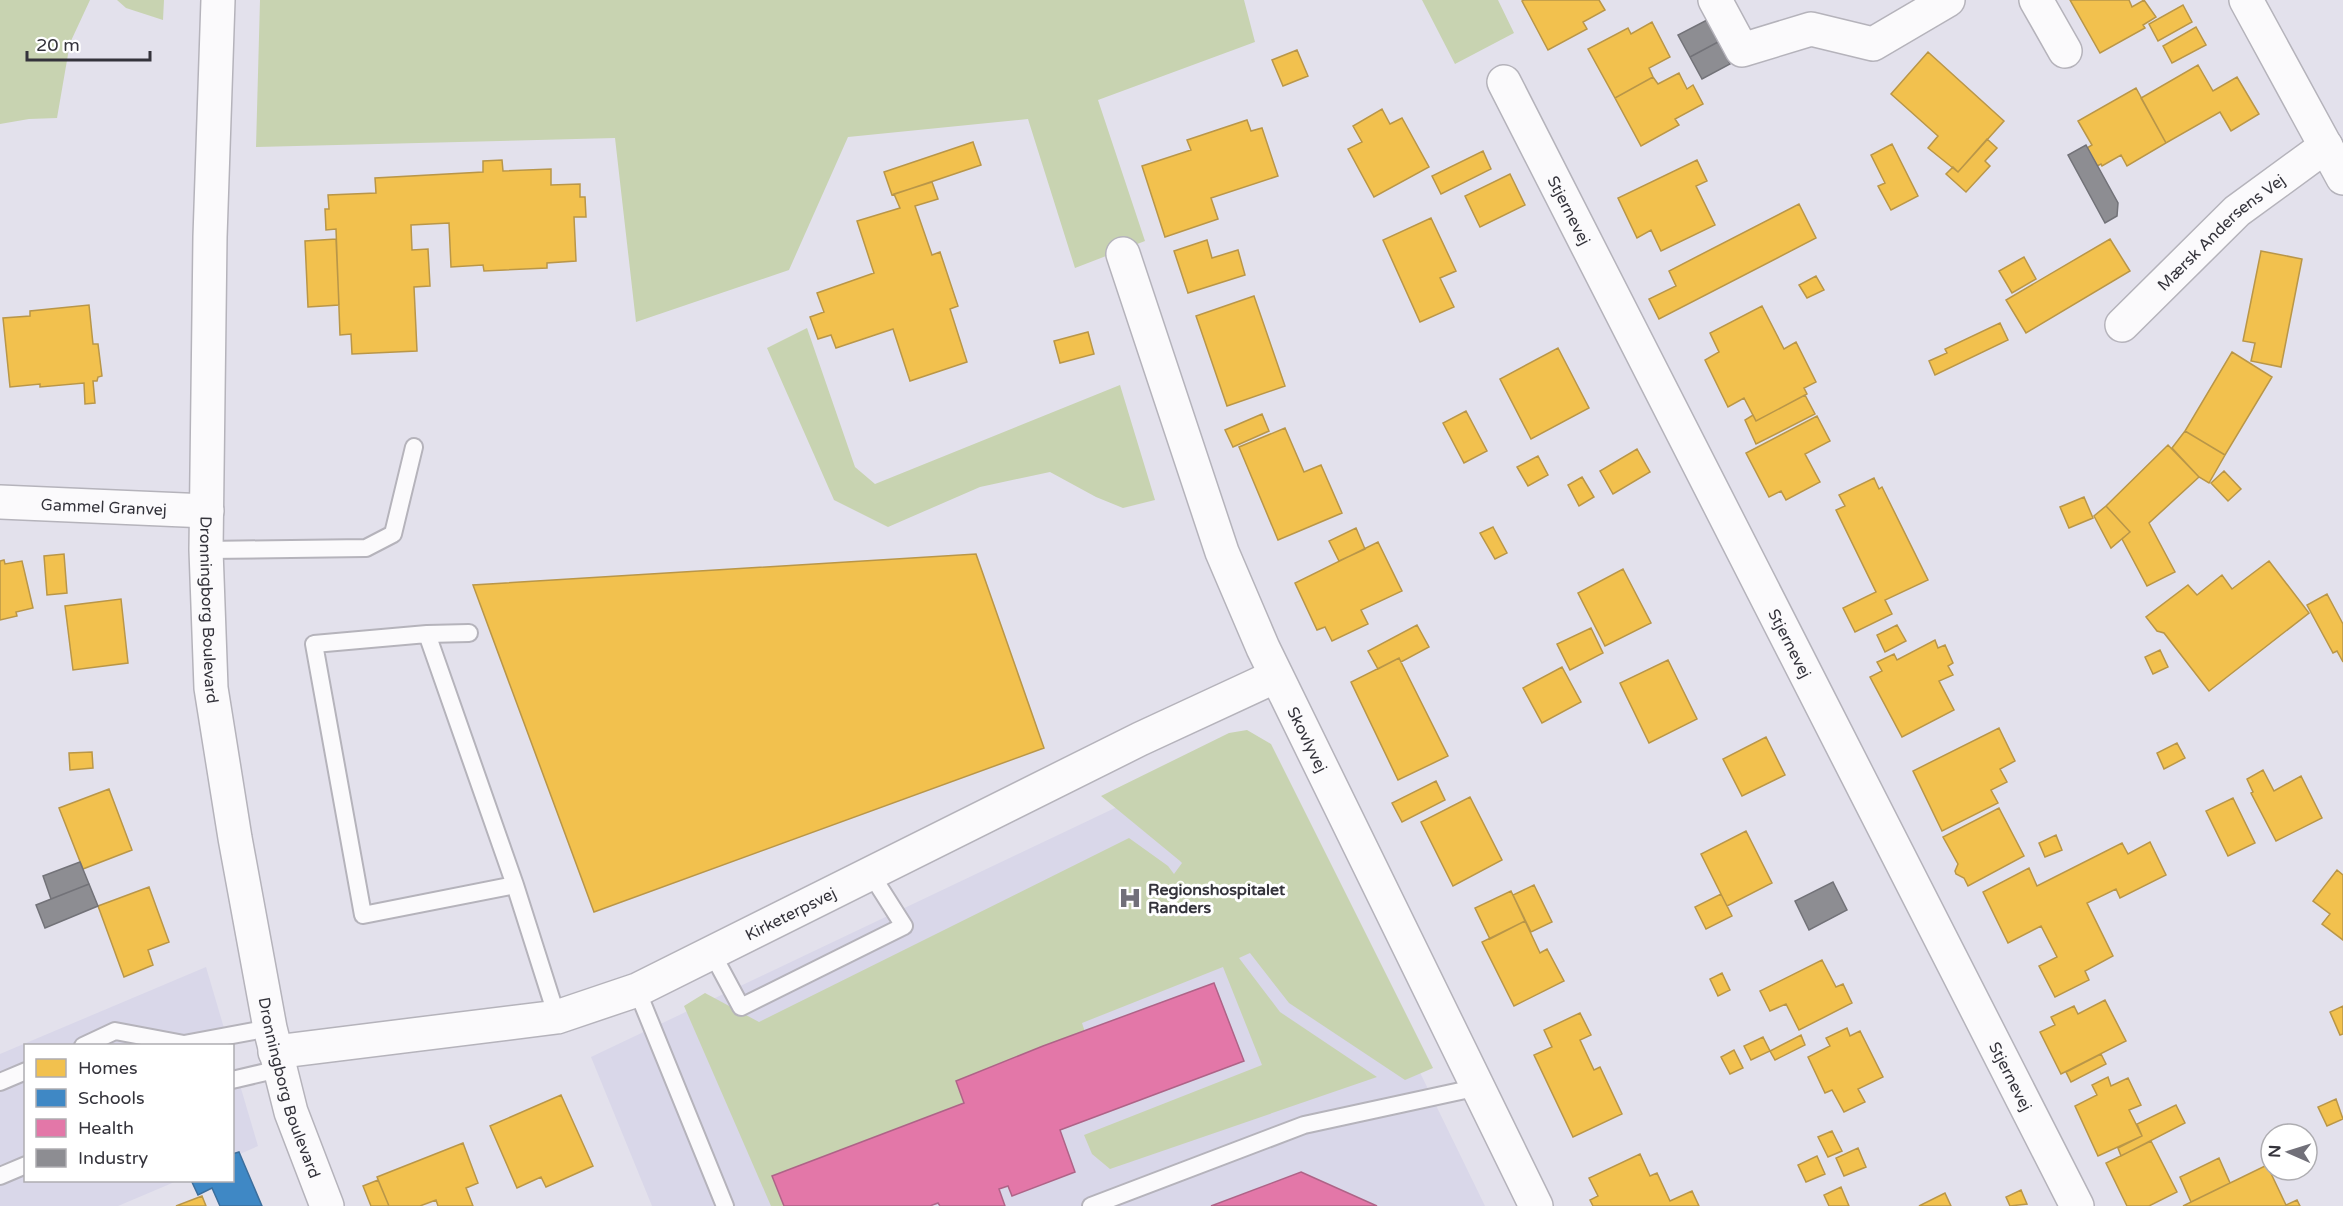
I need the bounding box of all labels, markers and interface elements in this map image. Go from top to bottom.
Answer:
scale bar [27,24,150,62]
text: 20 m [36,34,80,56]
street label: Mærsk Andersens Vej [2154,170,2289,295]
street label: Stjernevej [1543,173,1594,249]
street label: Gammel Granvej [40,495,167,520]
street label: Dronningborg Boulevard [195,516,222,705]
street label: Stjernevej [1763,606,1815,682]
street label: Skovlyvej [1282,704,1331,776]
place label: Regionshospitalet Randers [1148,880,1286,918]
street label: Kirketerpsvej [742,883,840,945]
hospital icon: Regionshospitalet Randers [1117,885,1143,911]
street label: Dronningborg Boulevard [254,996,324,1181]
street label: Stjernevej [1984,1039,2036,1115]
legend [24,1044,234,1182]
text: Homes [78,1057,138,1079]
text: Schools [78,1087,145,1109]
text: Health [78,1117,134,1139]
north arrow [2259,1122,2319,1182]
text: N [2265,1144,2285,1158]
text: Industry [78,1147,149,1169]

